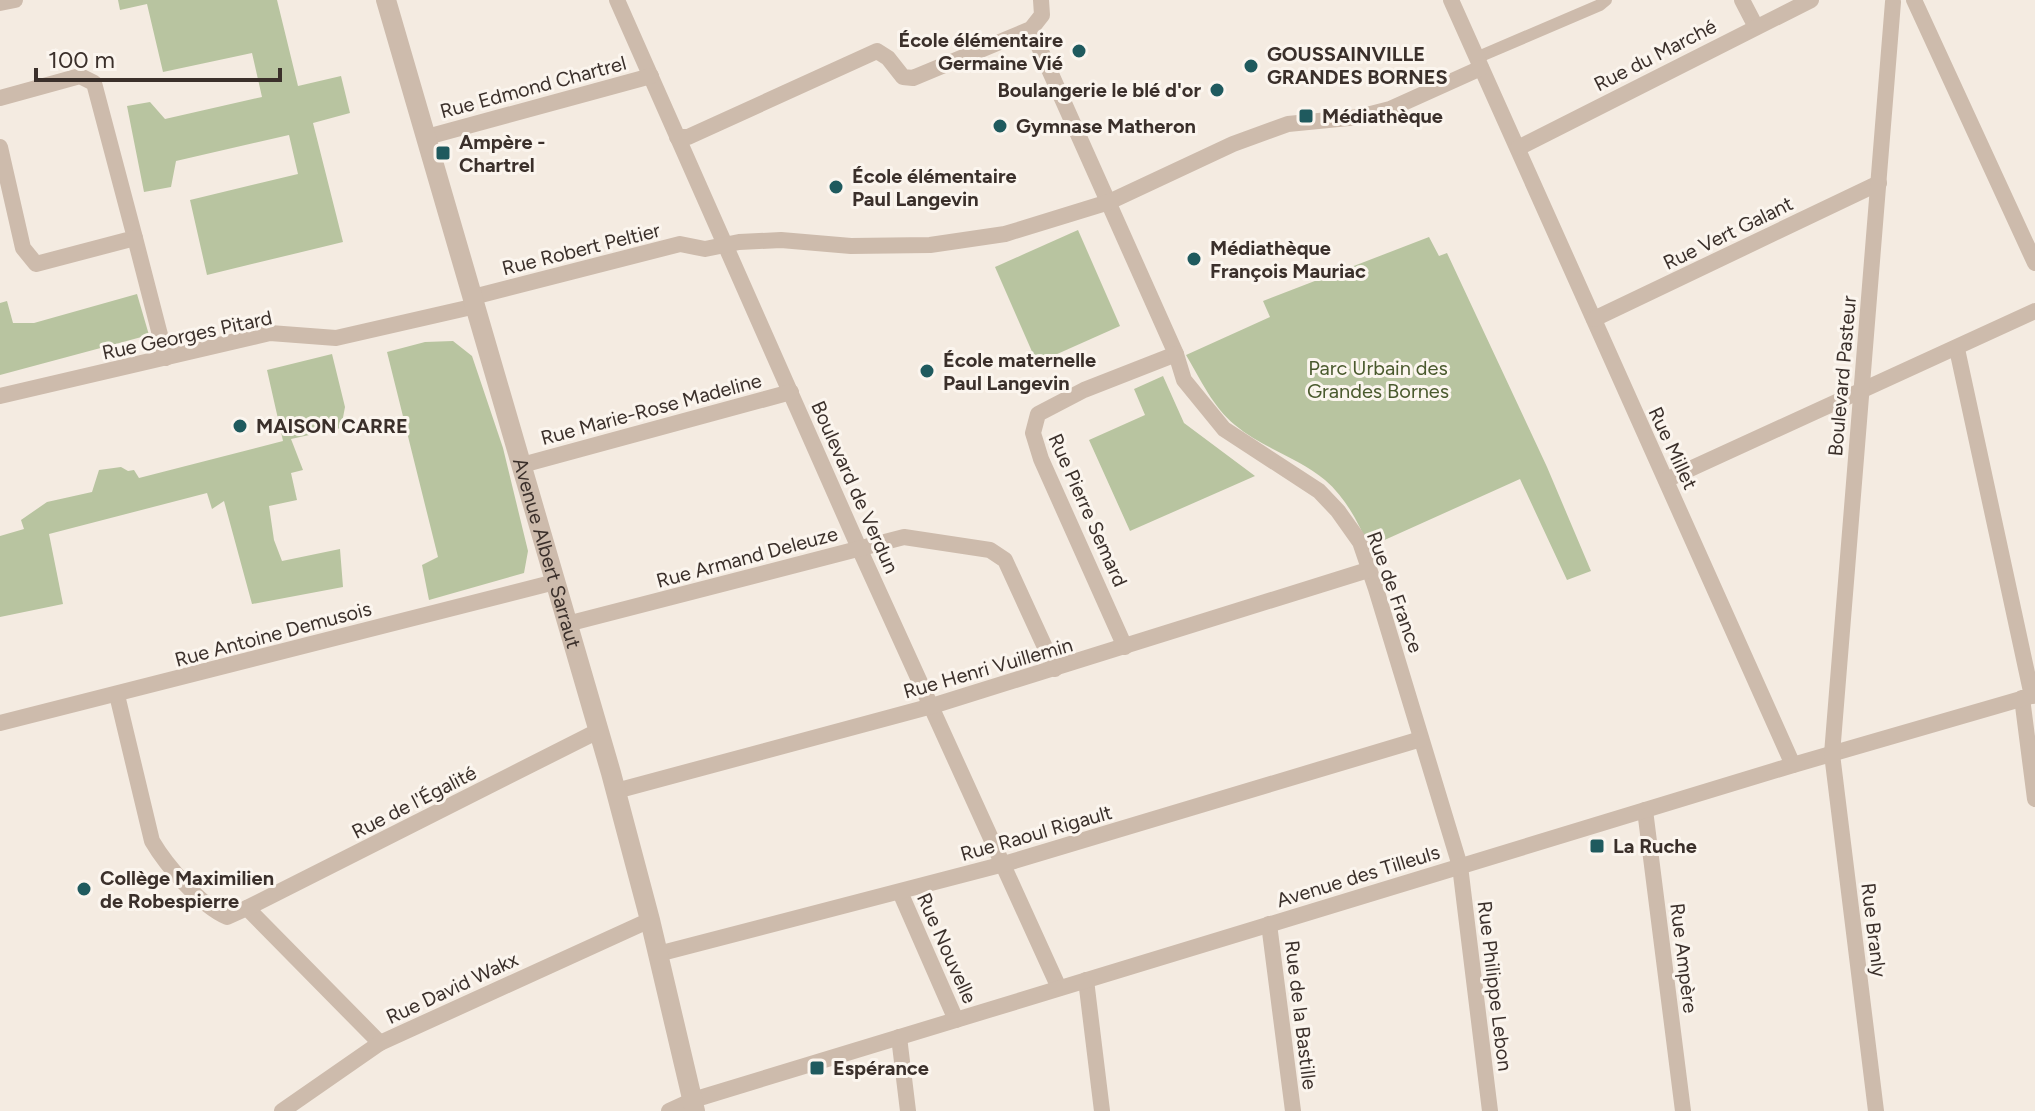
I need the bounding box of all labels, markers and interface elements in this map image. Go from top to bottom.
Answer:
street label: Rue du Marché [1590,14,1720,96]
place label: École élémentaire Germaine Vié [898,28,1063,75]
scale bar [36,32,280,82]
marker: École élémentaire Germaine Vié [1070,42,1088,60]
place label: GOUSSAINVILLE GRANDES BORNES [1267,42,1448,89]
text: 100 m [48,45,115,74]
street label: Rue Edmond Chartrel [437,51,629,123]
marker: GOUSSAINVILLE GRANDES BORNES [1242,57,1260,75]
place label: Boulangerie le blé d'or [998,78,1201,102]
marker: Boulangerie le blé d'or [1208,81,1226,99]
place label: Médiathèque [1322,104,1443,128]
marker: Médiathèque [1297,107,1315,125]
place label: Gymnase Matheron [1016,114,1196,138]
marker: Gymnase Matheron [991,117,1009,135]
place label: Ampère - Chartrel [459,130,545,177]
marker: Ampère - Chartrel [434,144,452,162]
place label: École élémentaire Paul Langevin [852,164,1017,211]
marker: École élémentaire Paul Langevin [827,178,845,196]
street label: Rue Vert Galant [1659,191,1797,275]
street label: Rue Robert Peltier [499,218,663,280]
place label: Médiathèque François Mauriac [1210,236,1366,283]
marker: Médiathèque François Mauriac [1185,250,1203,268]
street label: Boulevard Pasteur [1823,294,1861,457]
street label: Rue Georges Pitard [100,305,274,365]
place label: École maternelle Paul Langevin [943,348,1096,395]
park label: Parc Urbain des Grandes Bornes [1307,356,1449,403]
marker: École maternelle Paul Langevin [918,362,936,380]
street label: Rue Marie-Rose Madeline [538,368,764,450]
street label: Boulevard de Verdun [806,397,904,577]
street label: Rue Millet [1643,403,1703,493]
place label: MAISON CARRE [256,414,408,438]
marker: MAISON CARRE [231,417,249,435]
street label: Rue Pierre Semard [1043,430,1133,590]
street label: Avenue Albert Sarraut [508,455,586,651]
street label: Rue Armand Deleuze [654,521,840,593]
street label: Rue de France [1362,528,1428,656]
street label: Rue Antoine Demusois [172,596,374,672]
street label: Rue Henri Vuillemin [901,632,1075,704]
street label: Rue de l'Égalité [348,760,480,844]
street label: Rue Raoul Rigault [957,800,1115,866]
place label: La Ruche [1613,834,1697,858]
marker: La Ruche [1588,837,1606,855]
street label: Avenue des Tilleuls [1273,840,1443,912]
place label: Collège Maximilien de Robespierre [100,866,274,913]
marker: Collège Maximilien de Robespierre [75,880,93,898]
street label: Rue Branly [1856,881,1892,979]
street label: Rue Nouvelle [912,889,982,1007]
street label: Rue Philippe Lebon [1473,900,1517,1072]
street label: Rue Ampère [1665,902,1703,1014]
street label: Rue de la Bastille [1280,939,1322,1091]
street label: Rue David Wakx [382,947,522,1029]
place label: Espérance [833,1056,929,1080]
marker: Espérance [808,1059,826,1077]

